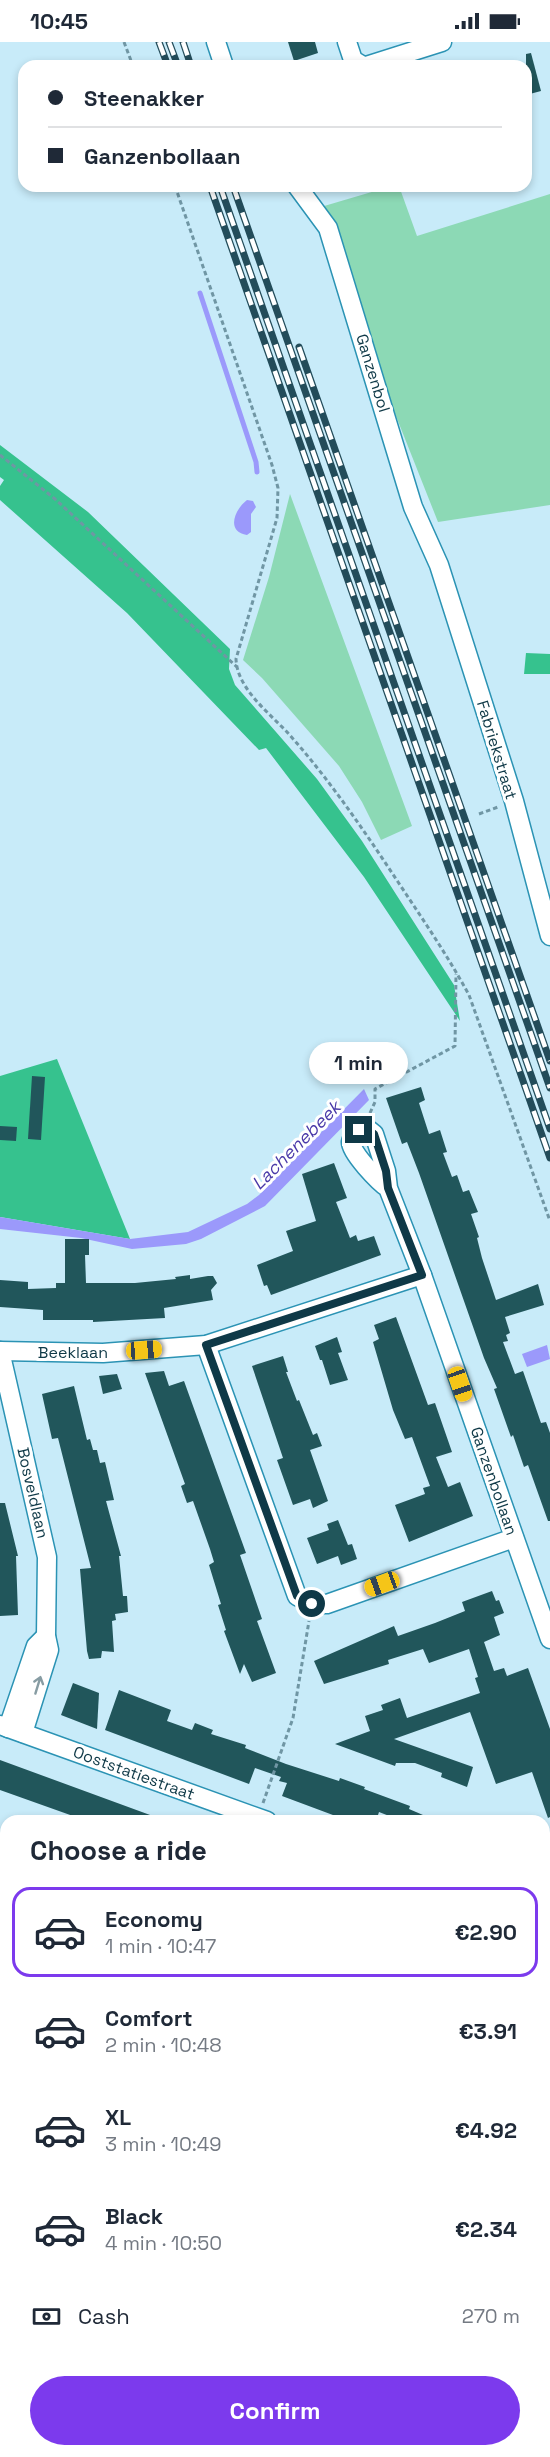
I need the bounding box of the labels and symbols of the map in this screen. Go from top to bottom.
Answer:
street label: Ganzenbol [351,331,395,415]
street label: Fabriekstraat [472,698,522,802]
callout: 1 min [310,1043,409,1085]
water label: Lachenebeek [247,1094,347,1194]
route end [345,1116,372,1143]
car [125,1340,163,1360]
street label: Beeklaan [38,1342,108,1363]
car [446,1364,474,1404]
street label: Ganzenbollaan [466,1424,522,1538]
street label: Bosveldlaan [12,1445,54,1541]
car [362,1569,402,1599]
route start [298,1590,325,1617]
one-way arrow [34,1676,45,1695]
street label: Ooststatiestraat [70,1741,198,1805]

